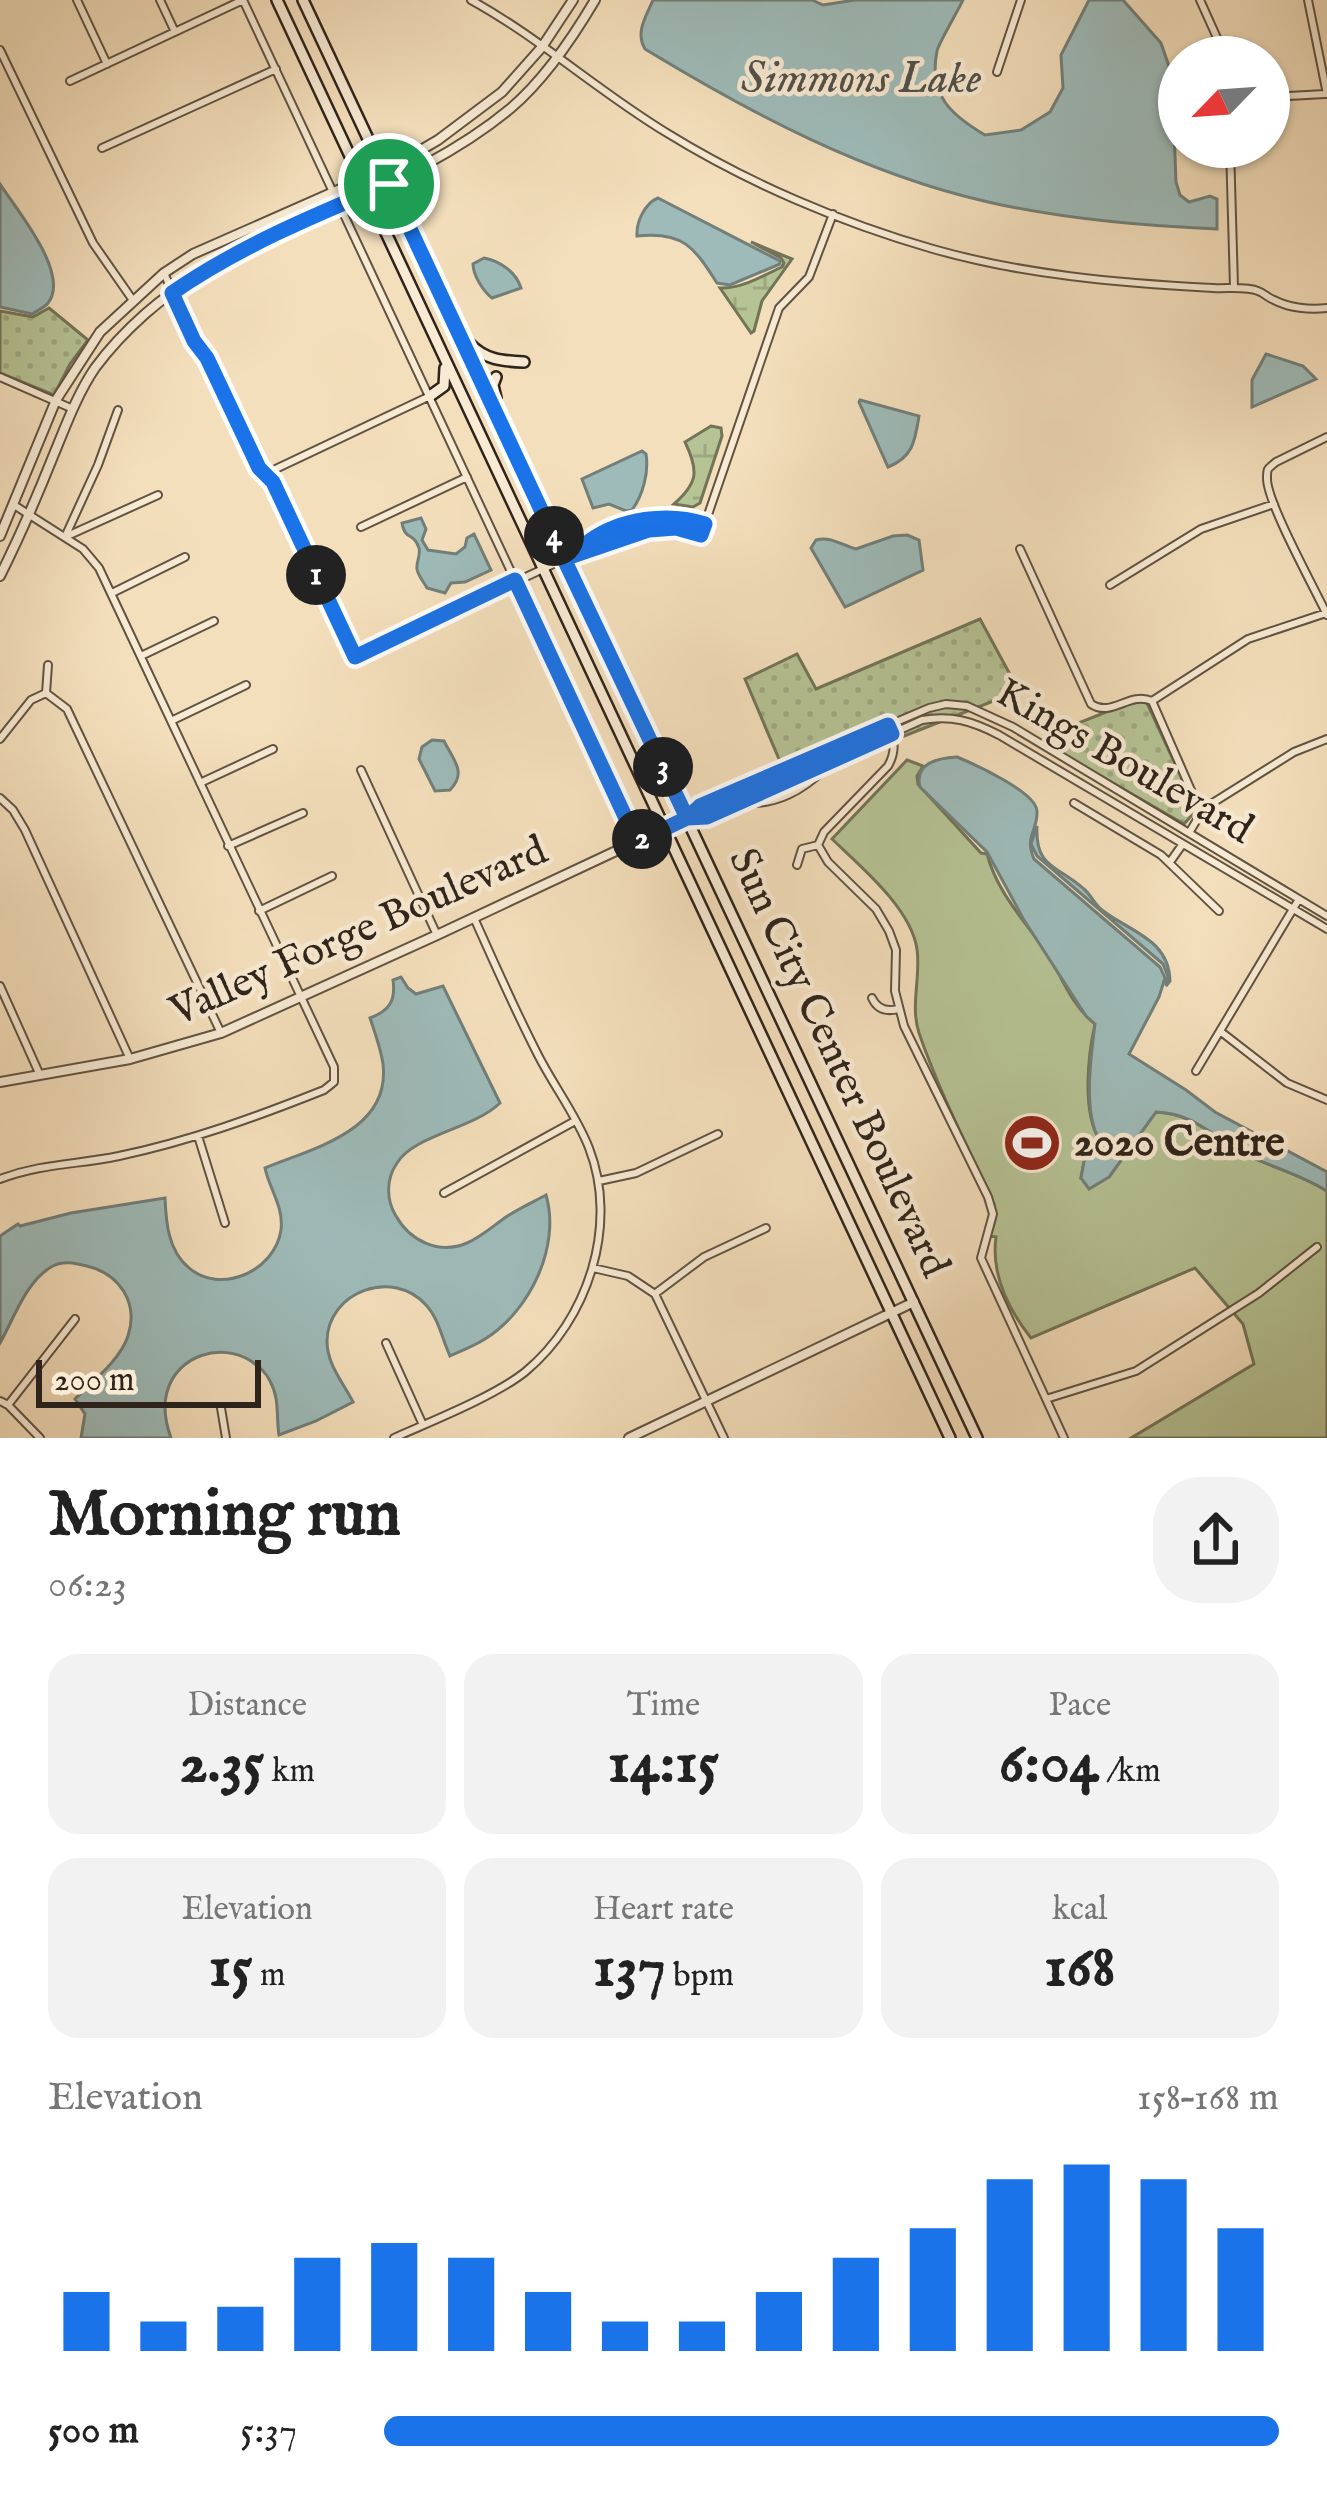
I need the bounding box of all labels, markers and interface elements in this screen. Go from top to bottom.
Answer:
north arrow [1158,36,1290,168]
map controls [1158,36,1290,168]
water label: Simmons Lake [741,51,981,108]
pin [338,133,440,235]
icon: arrive [356,151,422,217]
pin: 4 [524,506,584,566]
text: 4 [546,515,562,557]
pin: 1 [286,545,346,605]
text: 1 [310,554,322,596]
street label: Kings Boulevard [986,667,1262,857]
pin: 3 [633,737,693,797]
text: 3 [657,746,669,788]
pin: 2 [612,809,672,869]
text: 2 [634,818,650,860]
street label: Valley Forge Boulevard [161,825,556,1039]
street label: Sun City Center Boulevard [715,840,961,1286]
sports icon: 2020 Centre [1001,1112,1063,1174]
place label: 2020 Centre [1074,1117,1285,1170]
scale bar [36,1354,261,1407]
text: 200 m [54,1360,135,1402]
text: Morning run [48,1474,401,1558]
button: share [1153,1477,1279,1603]
text: 06:23 [48,1561,127,1610]
text: Distance [187,1685,307,1727]
text: Time [627,1685,700,1727]
text: Pace [1049,1685,1111,1727]
text: 2.35 [179,1727,265,1803]
text: 14:15 [608,1727,719,1803]
text: 6:04 [999,1727,1099,1803]
text: km [265,1751,315,1793]
text: /km [1099,1751,1161,1793]
text: Elevation [182,1889,313,1931]
text: Heart rate [593,1889,734,1931]
text: kcal [1052,1889,1107,1931]
text: 15 [209,1931,253,2007]
text: 137 [593,1931,666,2007]
text: 168 [1044,1931,1115,2007]
text: m [253,1955,286,1997]
text: bpm [666,1955,734,1997]
text: Elevation [48,2074,203,2123]
text: 158–168 m [1137,2074,1279,2123]
text: 500 m [48,2407,139,2456]
text: 5:37 [240,2407,297,2456]

